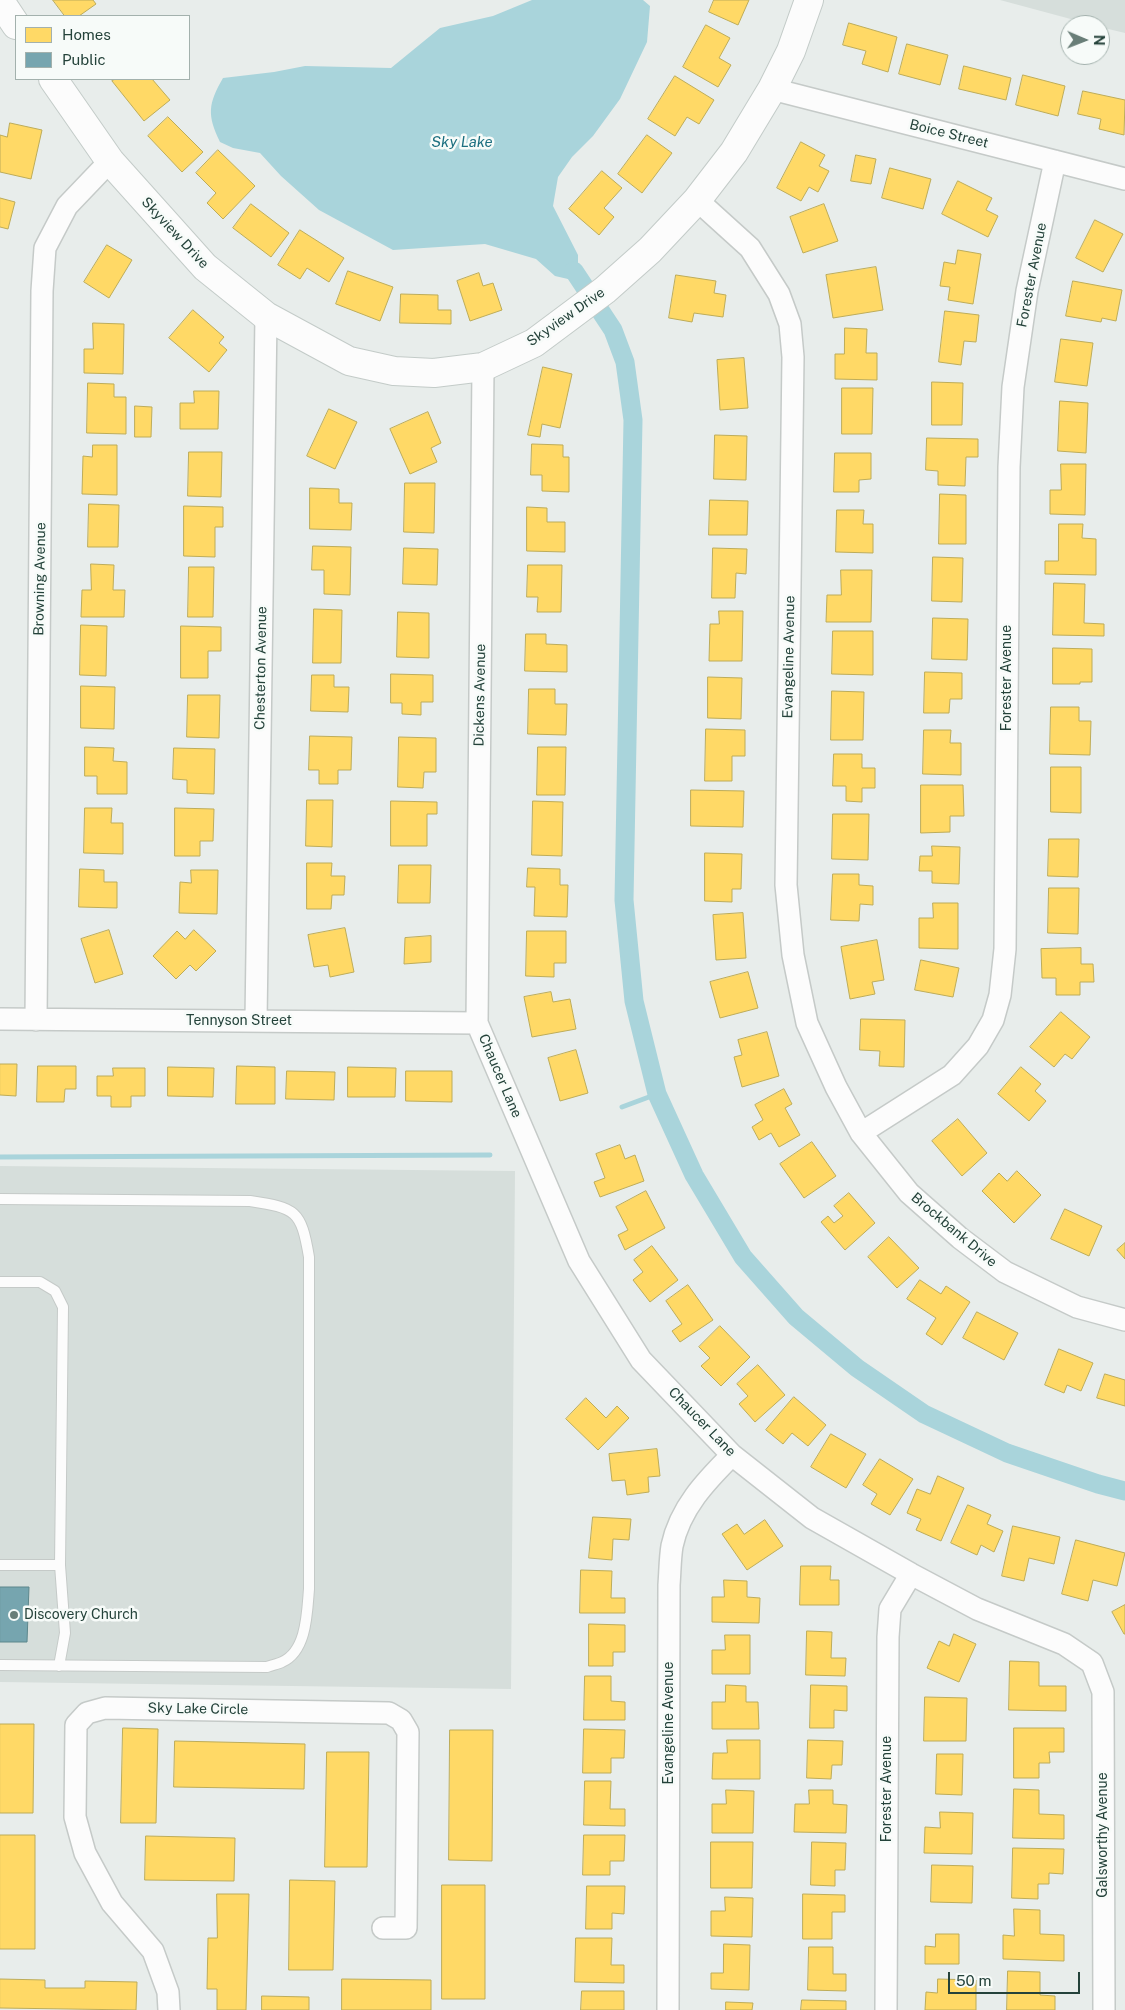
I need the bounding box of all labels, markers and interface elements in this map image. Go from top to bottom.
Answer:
legend [15,15,190,80]
north arrow [1060,15,1110,65]
text: Homes [62,26,111,43]
text: N [1091,35,1107,46]
text: Public [62,51,106,68]
street label: Boice Street [908,116,990,152]
water label: Sky Lake [431,133,493,151]
street label: Skyview Drive [138,194,212,272]
street label: Forester Avenue [1014,221,1050,329]
street label: Skyview Drive [524,284,608,350]
street label: Browning Avenue [31,522,49,636]
street label: Evangeline Avenue [780,595,798,719]
street label: Chesterton Avenue [252,606,270,730]
street label: Forester Avenue [999,625,1015,731]
street label: Dickens Avenue [471,643,489,747]
street label: Tennyson Street [186,1013,292,1029]
street label: Chaucer Lane [475,1032,525,1120]
street label: Brockbank Drive [908,1189,1000,1271]
street label: Chaucer Lane [665,1384,739,1460]
place label: Discovery Church [24,1607,138,1623]
marker: Discovery Church [8,1609,20,1621]
street label: Evangeline Avenue [661,1662,677,1784]
street label: Sky Lake Circle [148,1700,248,1718]
street label: Forester Avenue [879,1736,895,1842]
street label: Galsworthy Avenue [1095,1772,1111,1898]
scale bar [950,1962,1082,1994]
text: 50 m [956,1972,991,1989]

